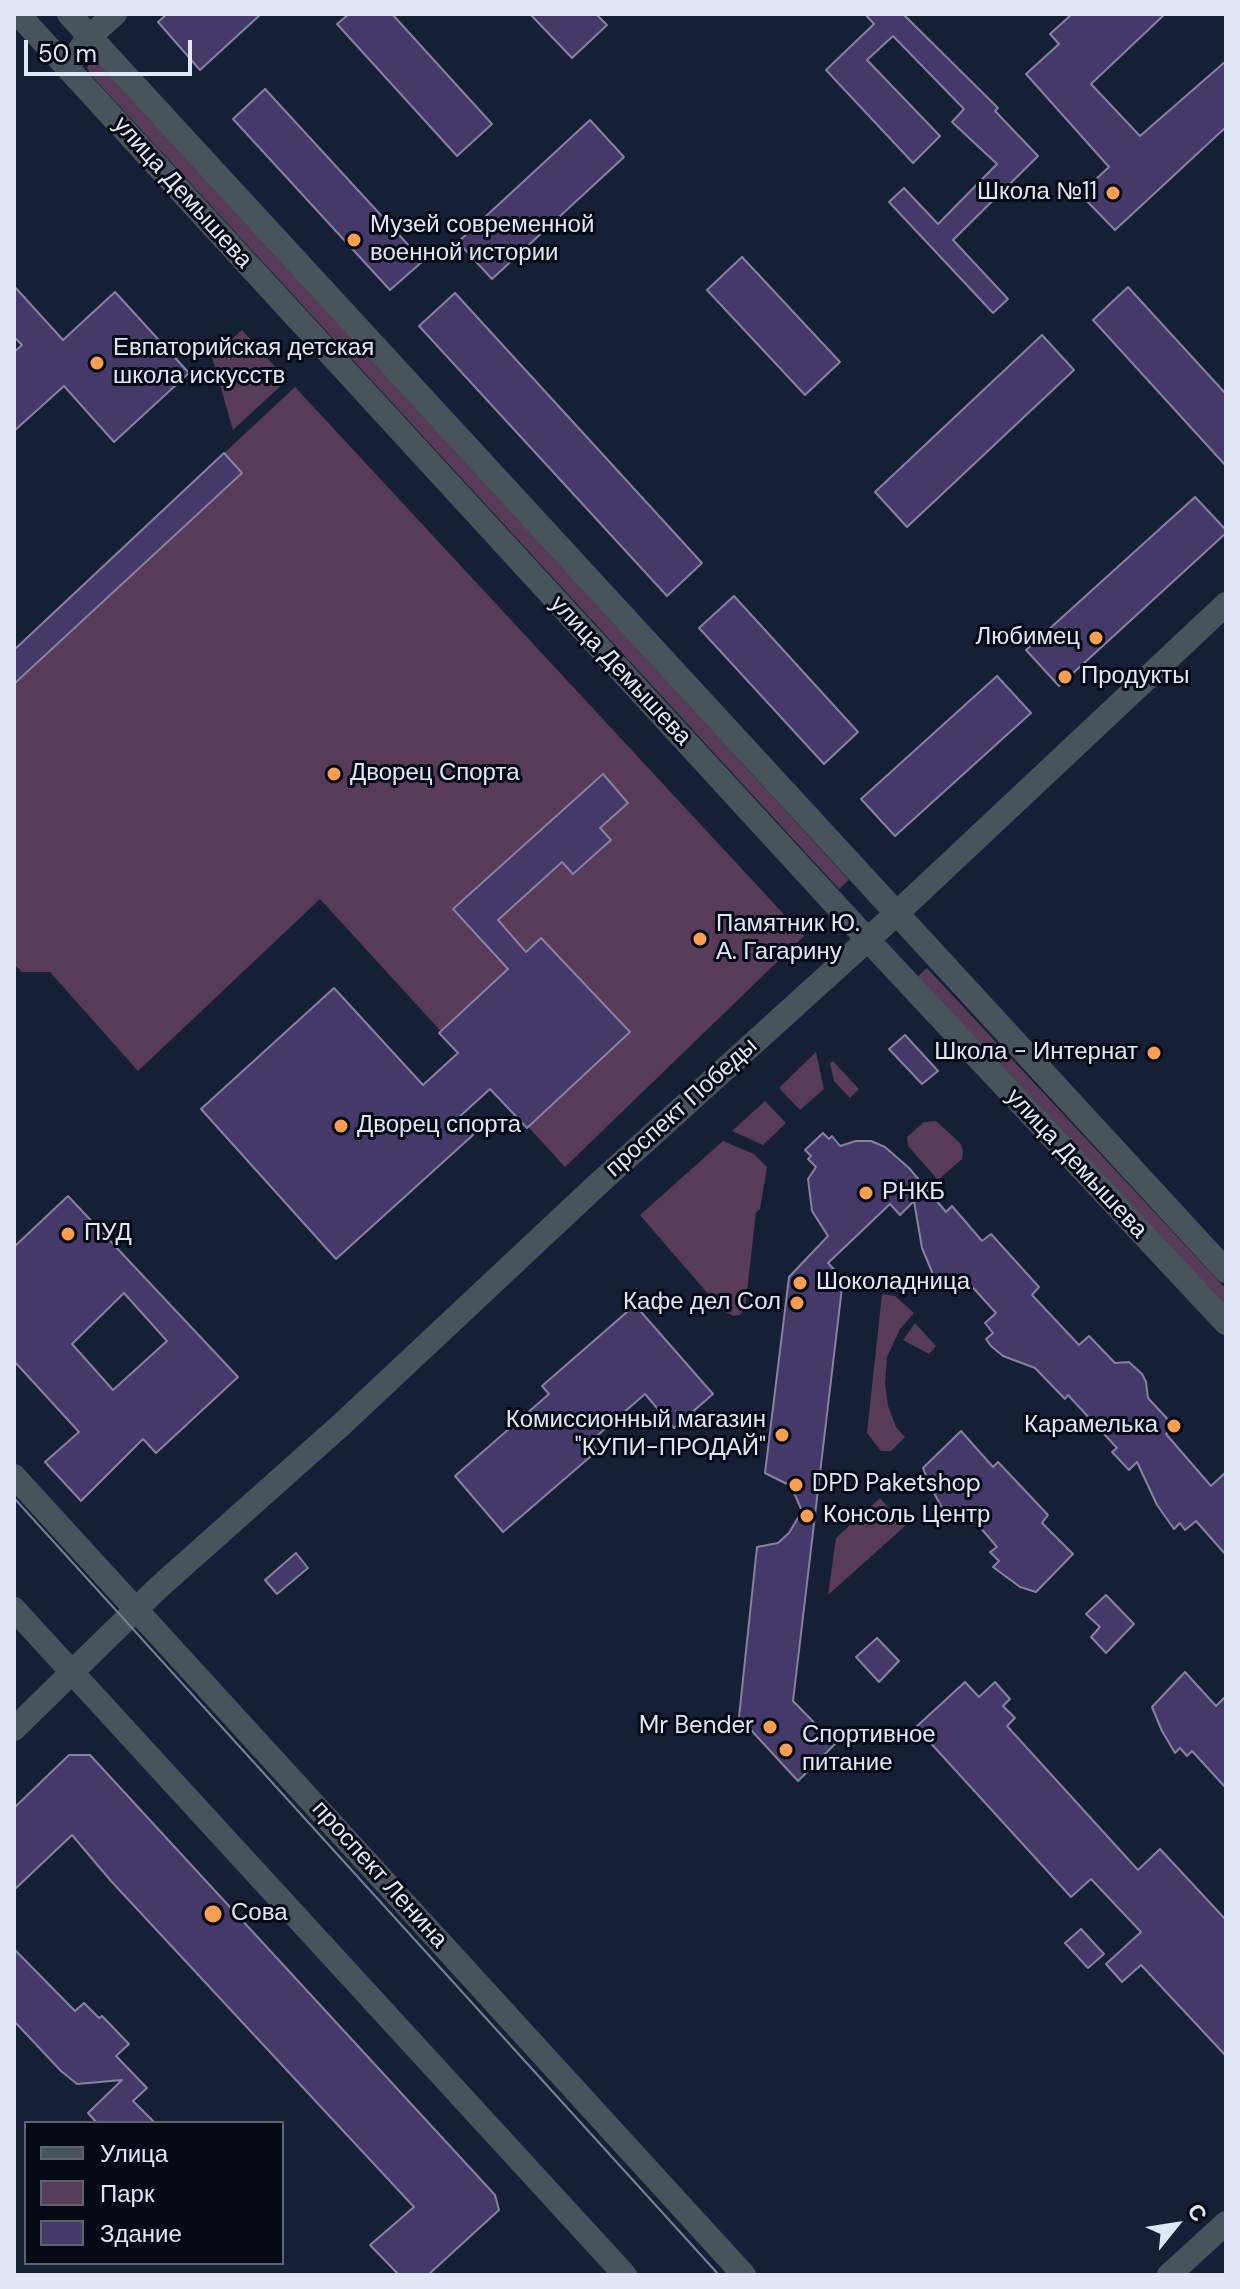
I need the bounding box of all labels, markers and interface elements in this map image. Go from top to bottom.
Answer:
scale bar [28,24,196,74]
text: 50 m [38,38,97,69]
street label: улица Демышева [106,111,258,275]
place label: Школа №11 [977,179,1097,207]
marker: Школа №11 [1104,184,1122,202]
place label: Музей современной военной истории [370,212,594,268]
marker: Музей современной военной истории [345,231,363,249]
place label: Евпаторийская детская школа искусств [113,335,374,391]
marker: Евпаторийская детская школа искусств [88,354,106,372]
street label: улица Демышева [543,590,697,752]
place label: Любимец [976,624,1080,652]
marker: Любимец [1087,629,1105,647]
place label: Продукты [1081,663,1189,691]
marker: Продукты [1056,668,1074,686]
place label: Дворец Спорта [350,760,519,788]
marker: Дворец Спорта [325,765,343,783]
place label: Памятник Ю. А. Гагарину [716,911,860,967]
marker: Памятник Ю. А. Гагарину [691,930,709,948]
street label: проспект Победы [600,1032,764,1184]
place label: Школа - Интернат [934,1039,1138,1067]
marker: Школа - Интернат [1145,1044,1163,1062]
street label: улица Демышева [999,1083,1153,1245]
place label: Дворец спорта [357,1112,521,1140]
marker: Дворец спорта [332,1117,350,1135]
place label: РНКБ [882,1179,945,1207]
marker: РНКБ [857,1184,875,1202]
place label: ПУД [84,1220,132,1248]
marker: ПУД [59,1225,77,1243]
place label: Шоколадница [816,1269,970,1297]
marker: Шоколадница [791,1274,809,1292]
place label: Кафе дел Сол [623,1289,781,1317]
marker: Кафе дел Сол [788,1294,806,1312]
place label: Комиссионный магазин "КУПИ-ПРОДАЙ" [506,1407,766,1463]
place label: Карамелька [1024,1412,1158,1440]
marker: Карамелька [1165,1417,1183,1435]
marker: Комиссионный магазин "КУПИ-ПРОДАЙ" [773,1426,791,1444]
place label: DPD Paketshop [812,1471,981,1499]
marker: DPD Paketshop [787,1476,805,1494]
place label: Консоль Центр [823,1502,990,1530]
marker: Консоль Центр [798,1507,816,1525]
place label: Mr Bender [639,1713,754,1741]
marker: Mr Bender [761,1718,779,1736]
place label: Спортивное питание [802,1722,936,1778]
marker: Спортивное питание [777,1741,795,1759]
street label: проспект Ленина [305,1795,453,1955]
place label: Сова [231,1900,288,1928]
marker: Сова [202,1903,224,1925]
legend [24,2121,284,2265]
text: Улица [100,2138,168,2169]
text: Парк [100,2178,154,2209]
north arrow [1136,2185,1216,2265]
text: С [1181,2199,1214,2227]
text: Здание [100,2218,182,2249]

